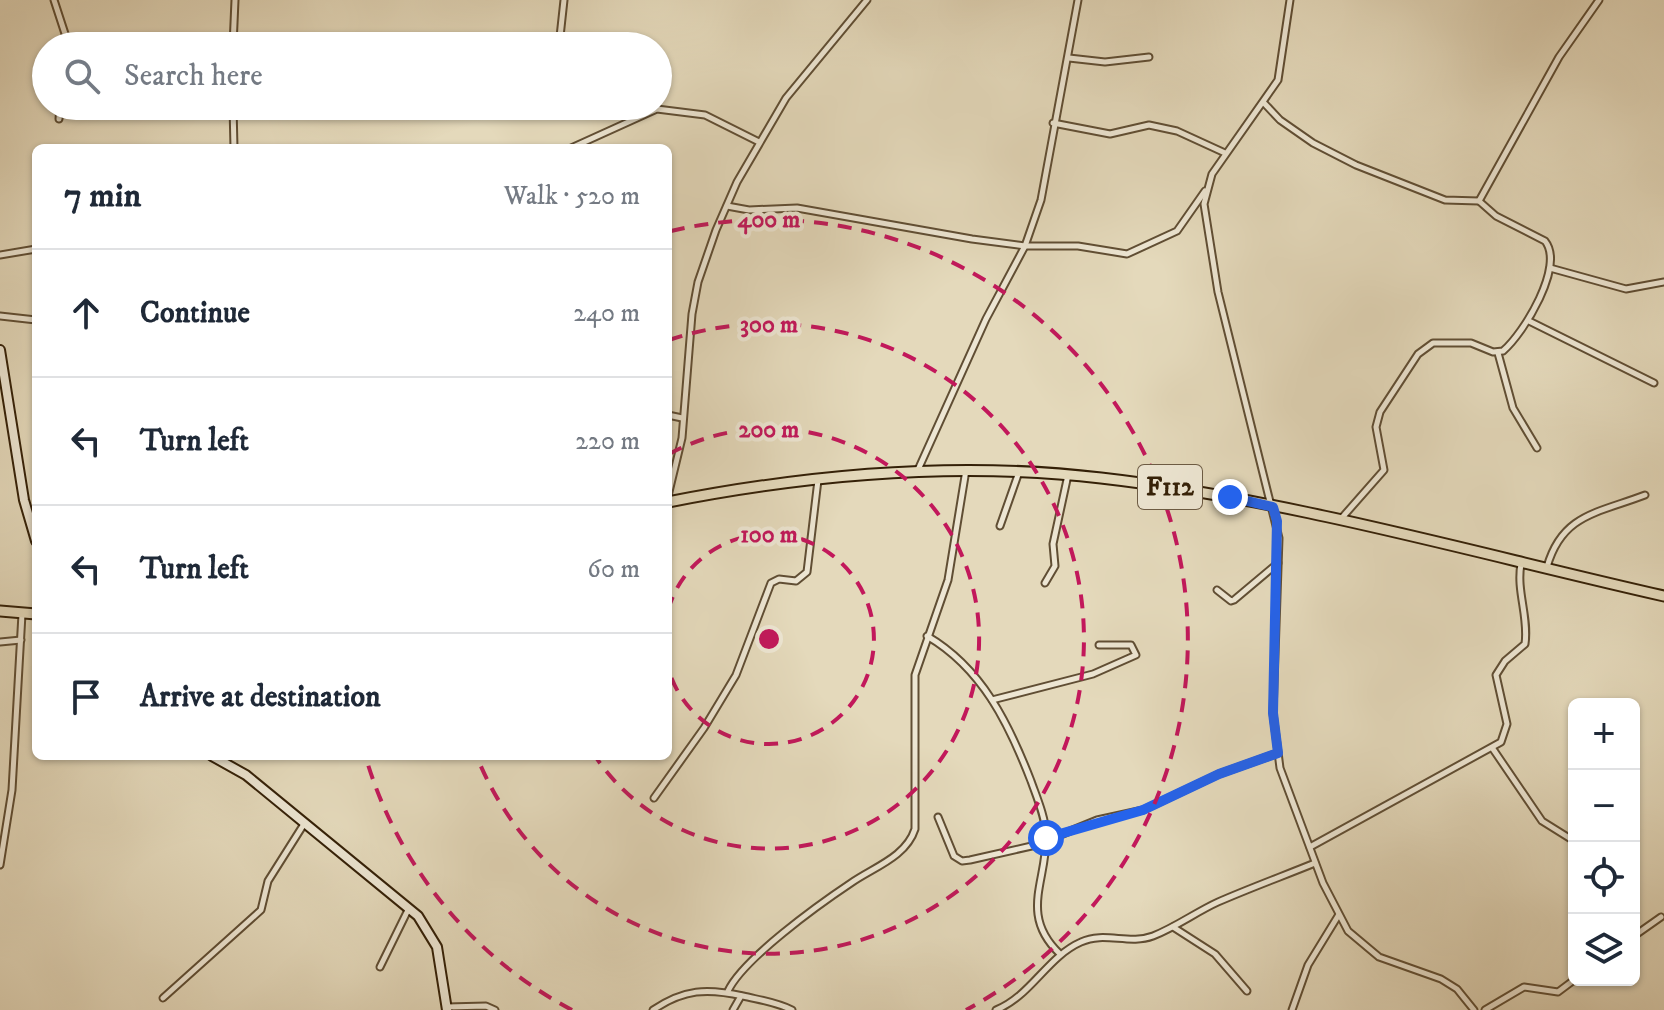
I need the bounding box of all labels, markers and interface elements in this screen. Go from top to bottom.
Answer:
search box [32,32,672,120]
icon: search [60,54,104,98]
text: Search here [124,58,263,95]
text: 7 min [64,175,141,217]
text: Walk · 520 m [504,180,640,213]
text: 400 m [738,205,800,235]
icon: ahead [64,291,108,335]
text: Continue [140,295,250,332]
text: 240 m [573,297,640,330]
text: 300 m [740,310,798,340]
text: 200 m [739,415,799,445]
icon: left [64,419,108,463]
text: Turn left [140,423,249,460]
text: 220 m [575,425,640,458]
road number: F112 [1138,465,1202,509]
route end [1212,479,1248,515]
text: 100 m [740,520,798,550]
icon: left [64,547,108,591]
text: Turn left [140,551,249,588]
text: 60 m [587,553,640,586]
centre of rings [755,625,783,653]
icon: arrive [64,675,108,719]
text: Arrive at destination [140,679,381,716]
map controls [1568,698,1640,986]
button: + [1568,698,1640,770]
button: − [1568,770,1640,842]
route start [1028,820,1064,856]
button: locate [1568,842,1640,914]
button: layers [1568,914,1640,986]

